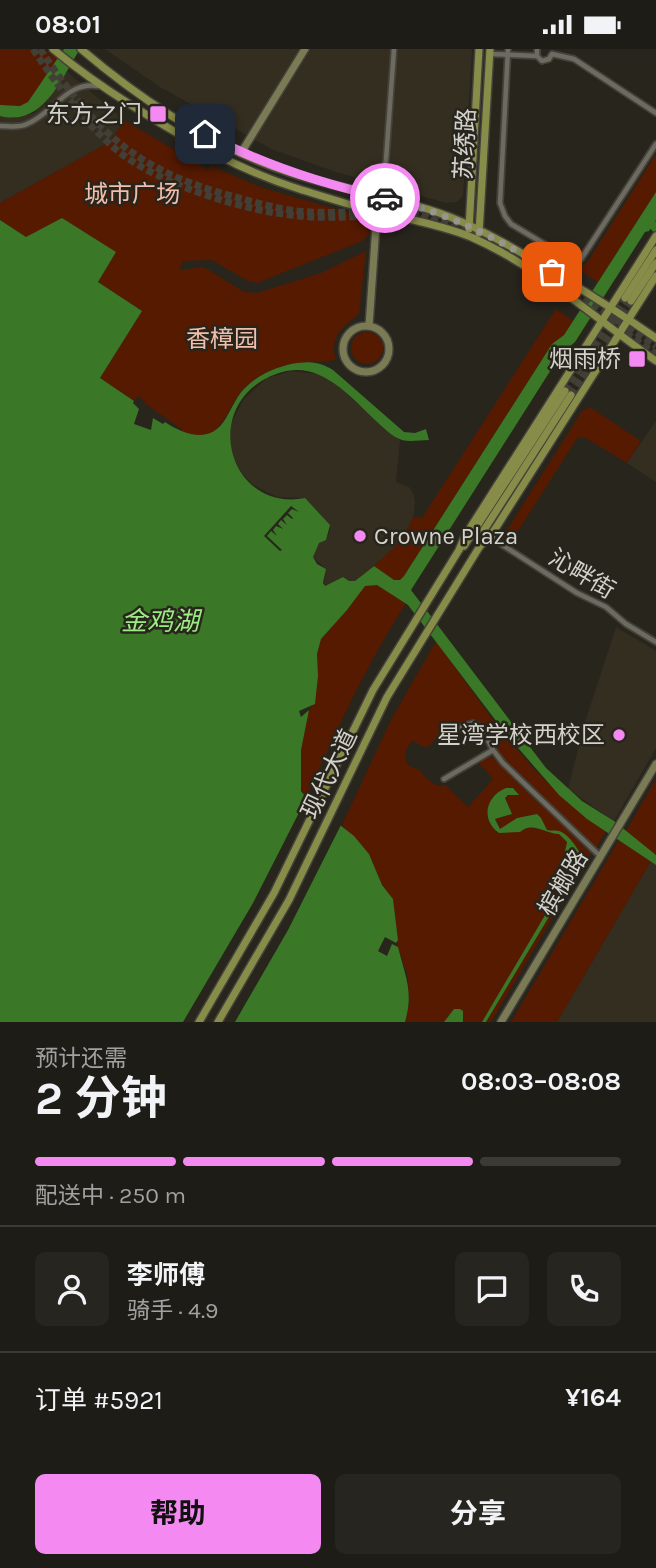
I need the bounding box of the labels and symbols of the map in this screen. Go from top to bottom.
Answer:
place label: 东方之门 [46,100,142,128]
marker: 东方之门 [148,104,168,124]
pin [175,104,235,164]
street label: 苏绣路 [449,107,481,181]
courier [350,163,420,233]
park label: 城市广场 [84,180,180,208]
pin [522,242,582,302]
park label: 香樟园 [186,325,258,353]
place label: 烟雨桥 [549,345,621,373]
marker: 烟雨桥 [627,349,647,369]
place label: Crowne Plaza [374,522,518,550]
marker: Crowne Plaza [352,528,368,544]
street label: 沁畔街 [544,543,620,605]
water label: 金鸡湖 [121,606,203,637]
place label: 星湾学校西校区 [437,721,605,749]
street label: 现代大道 [295,725,363,823]
marker: 星湾学校西校区 [611,727,627,743]
street label: 槟榔路 [532,845,594,921]

